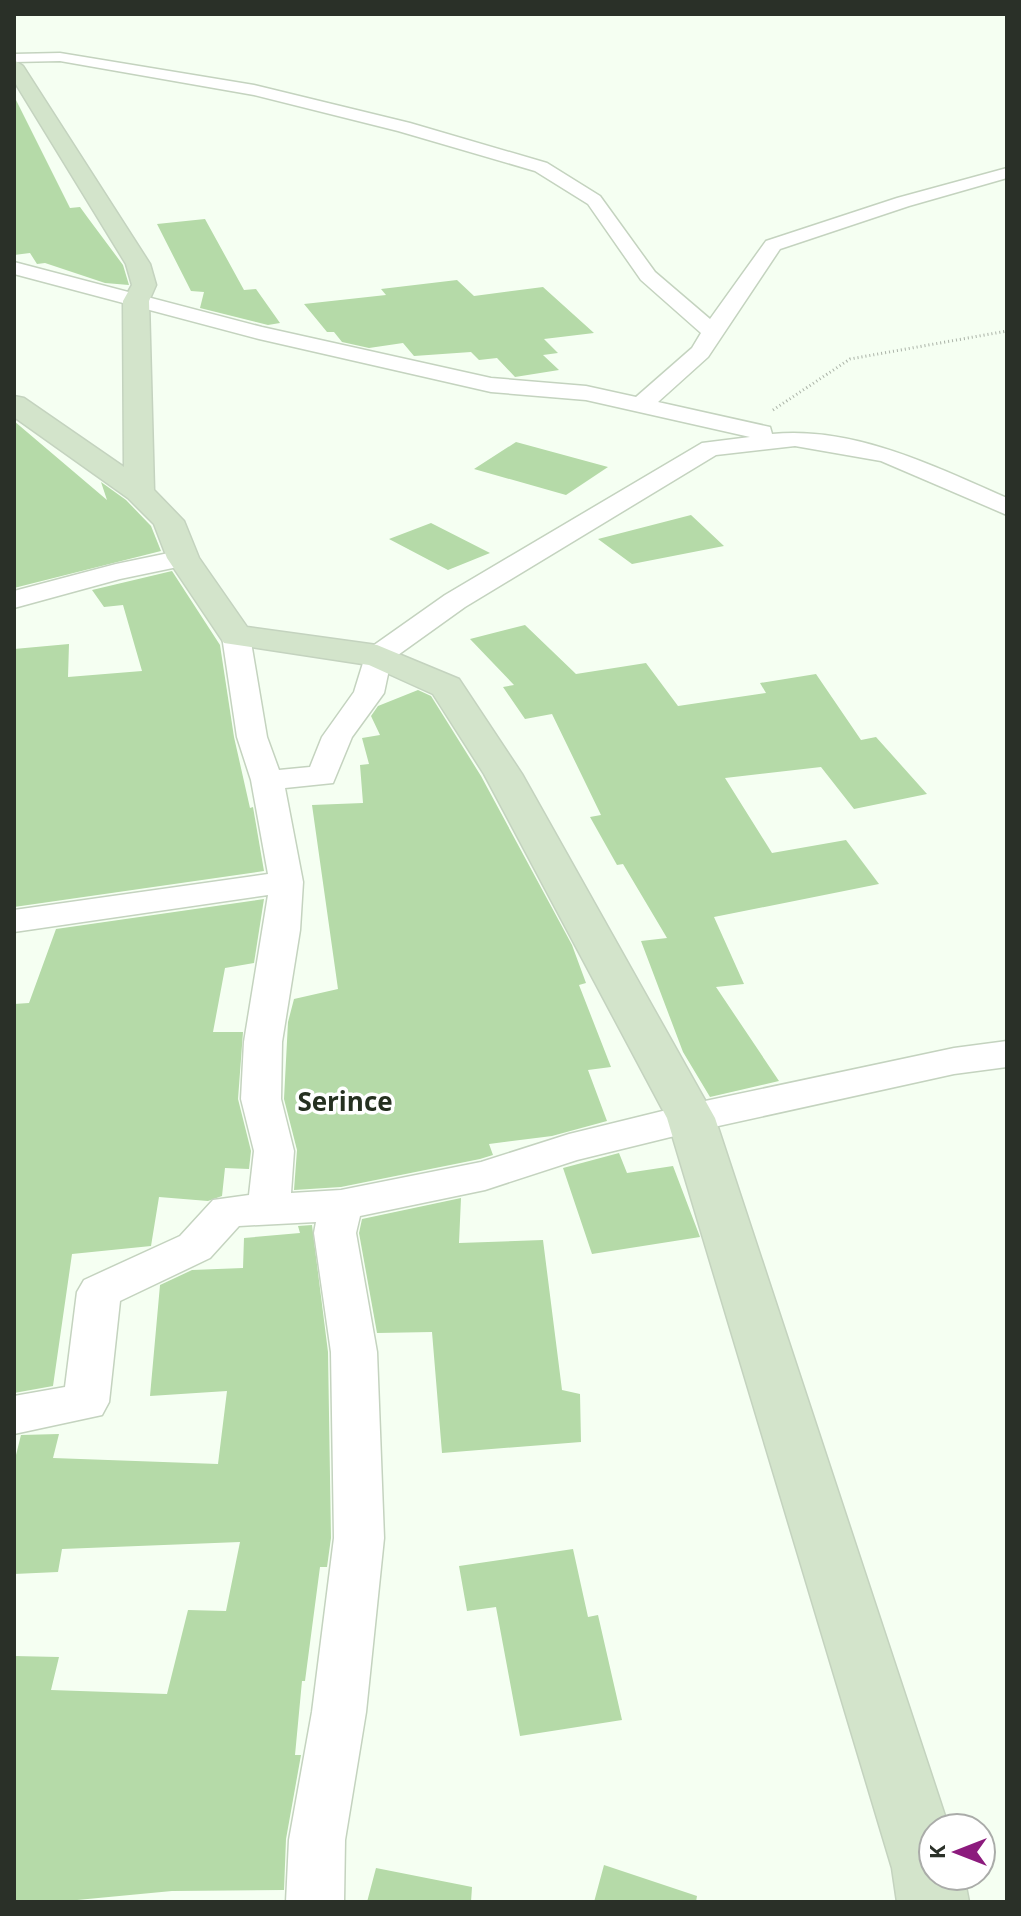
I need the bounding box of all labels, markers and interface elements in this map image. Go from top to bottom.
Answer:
district label: Serince [297,1083,393,1119]
north arrow [917,1812,997,1892]
text: K [921,1844,951,1859]

